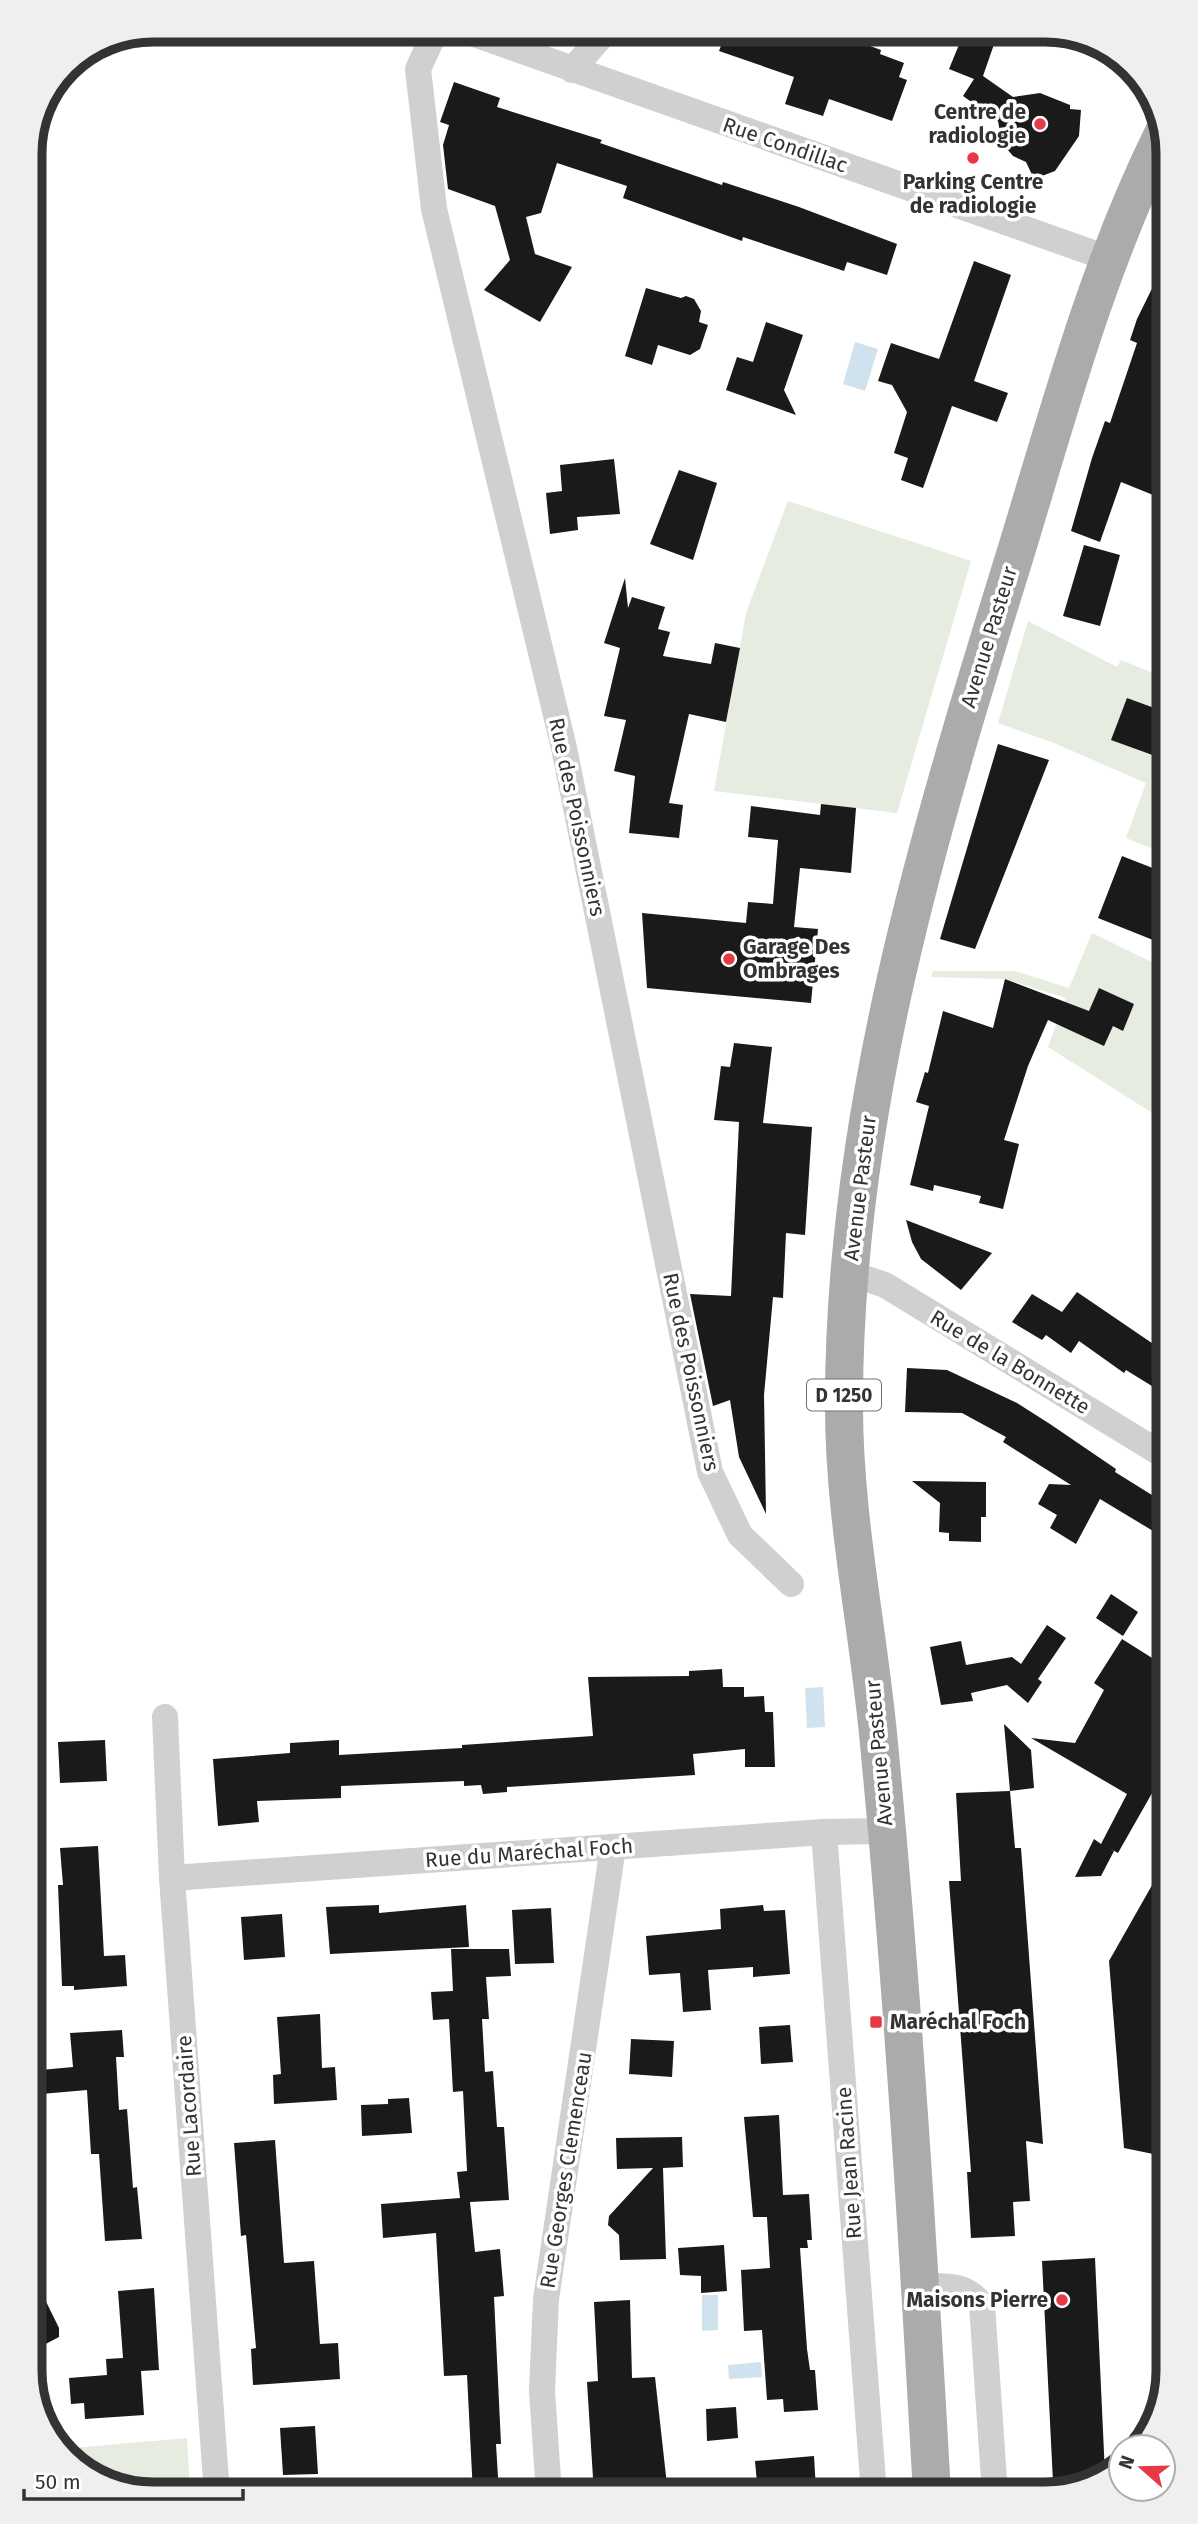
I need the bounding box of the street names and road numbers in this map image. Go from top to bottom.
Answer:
street label: Rue Condillac [719,112,851,178]
street label: Avenue Pasteur [955,563,1023,711]
street label: Rue des Poissonniers [543,715,611,919]
street label: Avenue Pasteur [838,1114,882,1262]
street label: Rue des Poissonniers [657,1270,725,1474]
street label: Rue de la Bonnette [925,1304,1095,1420]
road number: D 1250 [807,1380,881,1410]
street label: Avenue Pasteur [860,1679,898,1827]
street label: Rue du Maréchal Foch [424,1833,634,1873]
street label: Rue Lacordaire [171,2034,207,2178]
street label: Rue Georges Clemenceau [534,2050,598,2290]
street label: Rue Jean Racine [831,2086,867,2240]

